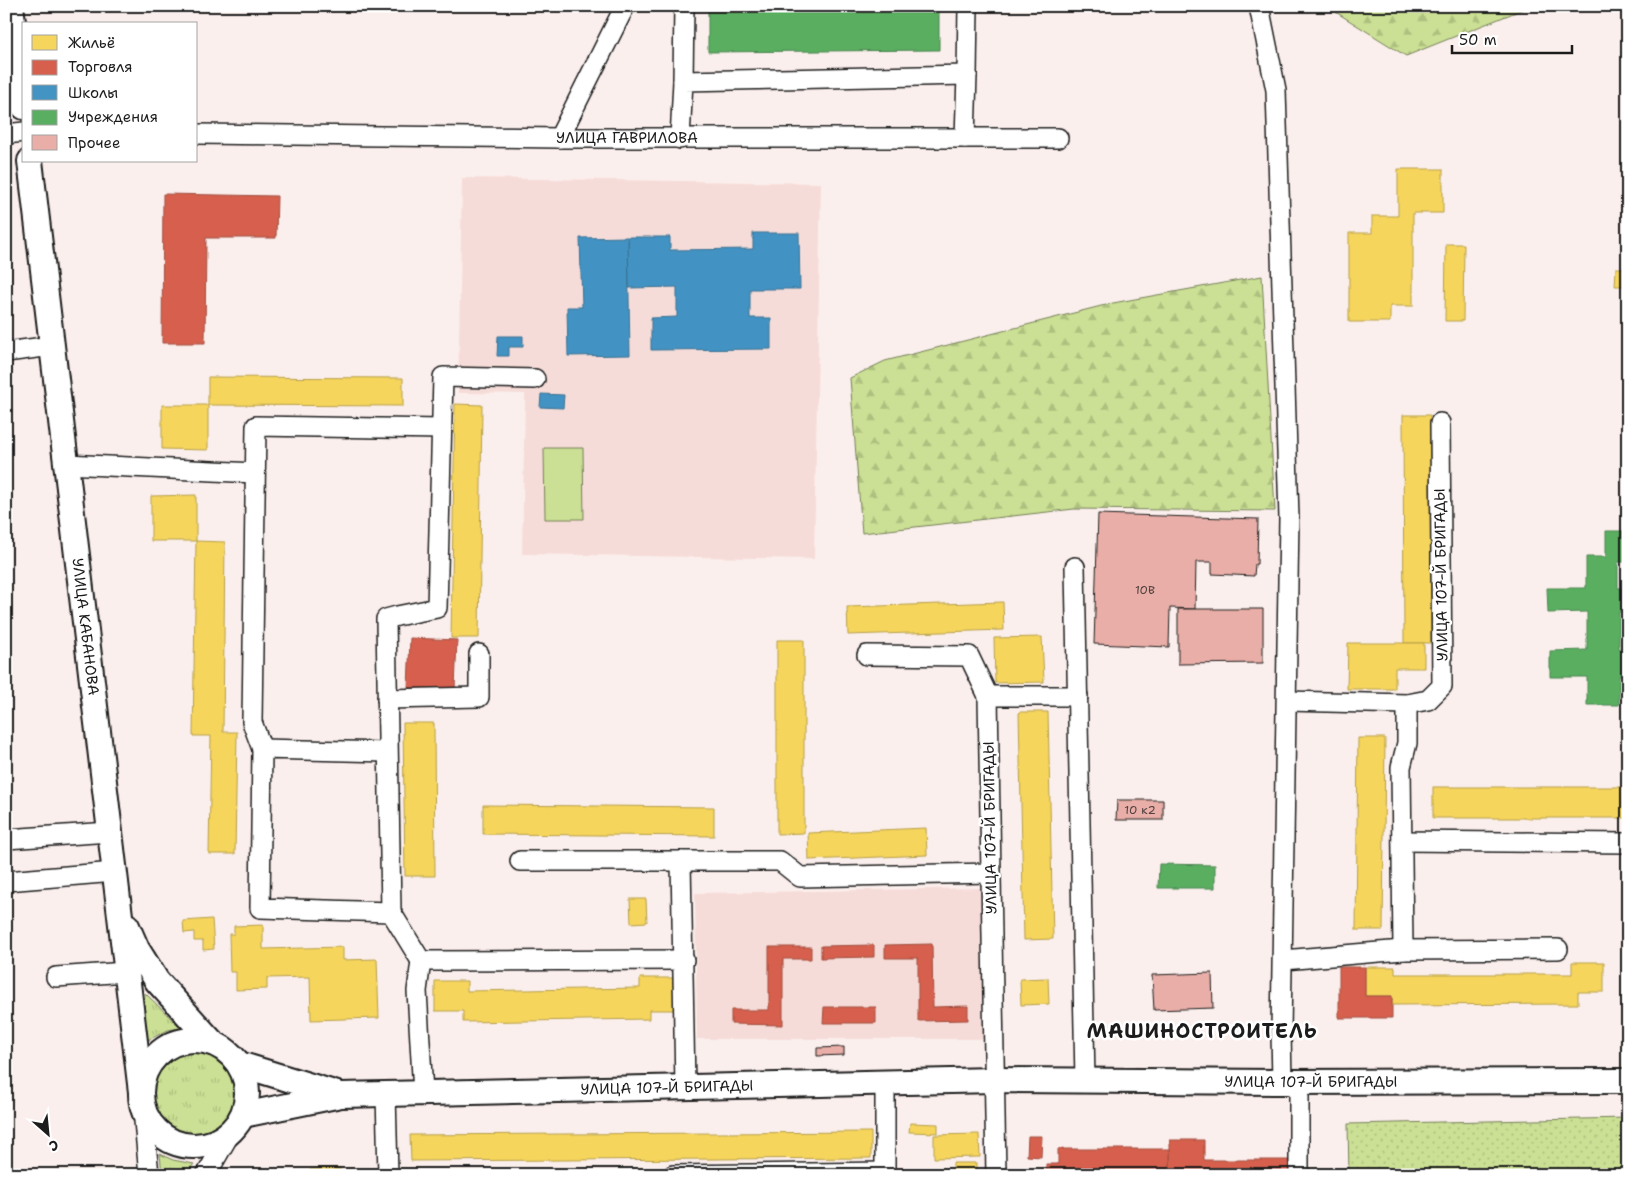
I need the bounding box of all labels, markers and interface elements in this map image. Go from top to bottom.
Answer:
legend [22,22,198,162]
scale bar [1452,22,1572,54]
text: 50 m [1459,30,1497,50]
text: Жильё [68,33,115,53]
text: Торговля [68,57,133,77]
text: Школы [68,83,118,103]
text: Учреждения [68,107,158,127]
street label: УЛИЦА ГАВРИЛОВА [556,128,698,148]
text: Прочее [68,133,120,153]
street label: УЛИЦА 107-Й БРИГАДЫ [1428,488,1453,662]
street label: УЛИЦА КАБАНОВА [67,557,104,696]
house number: 10В [1135,582,1155,598]
street label: УЛИЦА 107-Й БРИГАДЫ [977,741,1002,915]
house number: 10 к2 [1124,802,1156,818]
district label: МАШИНОСТРОИТЕЛЬ [1086,1018,1318,1044]
street label: УЛИЦА 107-Й БРИГАДЫ [1224,1071,1397,1092]
street label: УЛИЦА 107-Й БРИГАДЫ [580,1076,754,1099]
north arrow [22,1108,72,1158]
text: С [46,1136,62,1156]

